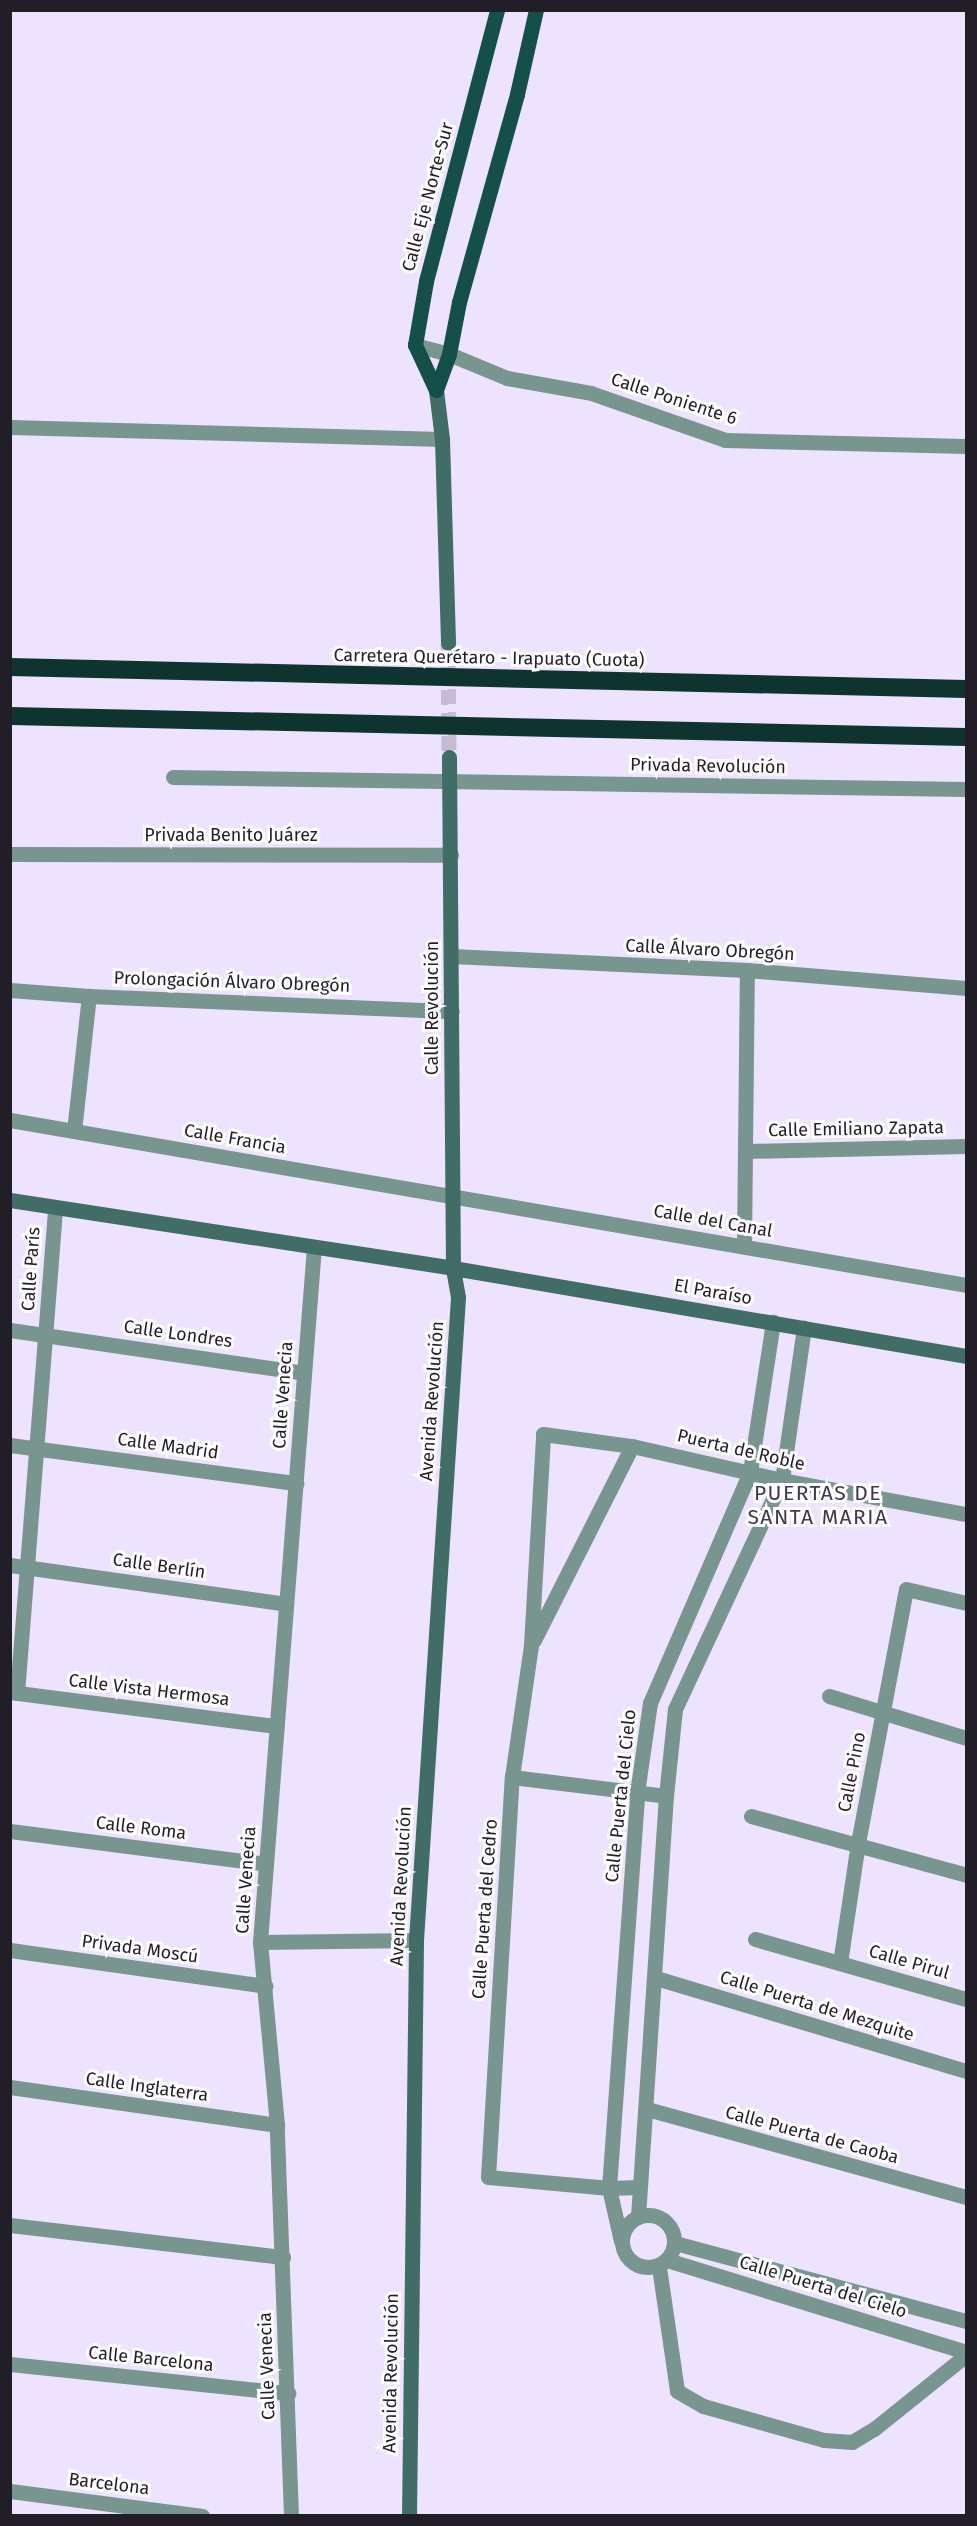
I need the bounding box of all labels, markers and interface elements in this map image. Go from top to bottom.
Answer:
street label: Calle Eje Norte-Sur [398,120,458,274]
street label: Calle Poniente 6 [608,368,740,430]
street label: Carretera Querétaro - Irapuato (Cuota) [333,644,645,672]
street label: Privada Revolución [630,754,786,778]
street label: Privada Benito Juárez [144,824,318,846]
street label: Calle Álvaro Obregón [625,935,795,965]
street label: Calle Revolución [421,941,443,1075]
street label: Prolongación Álvaro Obregón [113,967,351,997]
street label: Calle Emiliano Zapata [768,1117,944,1141]
street label: Calle Francia [182,1119,288,1159]
street label: Calle del Canal [652,1200,774,1242]
street label: Calle París [17,1226,45,1312]
street label: El Paraíso [672,1275,754,1309]
street label: Calle Londres [122,1316,234,1352]
street label: Avenida Revolución [416,1320,448,1482]
street label: Calle Venecia [268,1341,298,1449]
street label: Puerta de Roble [675,1425,807,1475]
street label: Calle Madrid [116,1428,220,1464]
district label: PUERTAS DE SANTA MARIA [748,1480,888,1530]
street label: Calle Berlín [111,1549,207,1583]
street label: Calle Vista Hermosa [67,1669,231,1711]
street label: Calle Puerta del Cielo [601,1708,641,1884]
street label: Calle Pino [834,1730,870,1814]
street label: Avenida Revolución [386,1806,416,1966]
street label: Calle Roma [95,1812,187,1844]
street label: Calle Puerta del Cedro [468,1818,502,2000]
street label: Calle Venecia [231,1826,261,1934]
street label: Privada Moscú [80,1930,200,1968]
street label: Calle Pirul [866,1940,952,1984]
street label: Calle Puerta de Mezquite [717,1966,917,2046]
street label: Calle Inglaterra [84,2068,210,2106]
street label: Calle Puerta de Caoba [723,2101,901,2169]
street label: Calle Puerta del Cielo [737,2251,909,2323]
street label: Avenida Revolución [379,2293,403,2453]
street label: Calle Venecia [254,2312,280,2420]
street label: Calle Barcelona [87,2342,215,2376]
street label: Barcelona [67,2468,151,2500]

